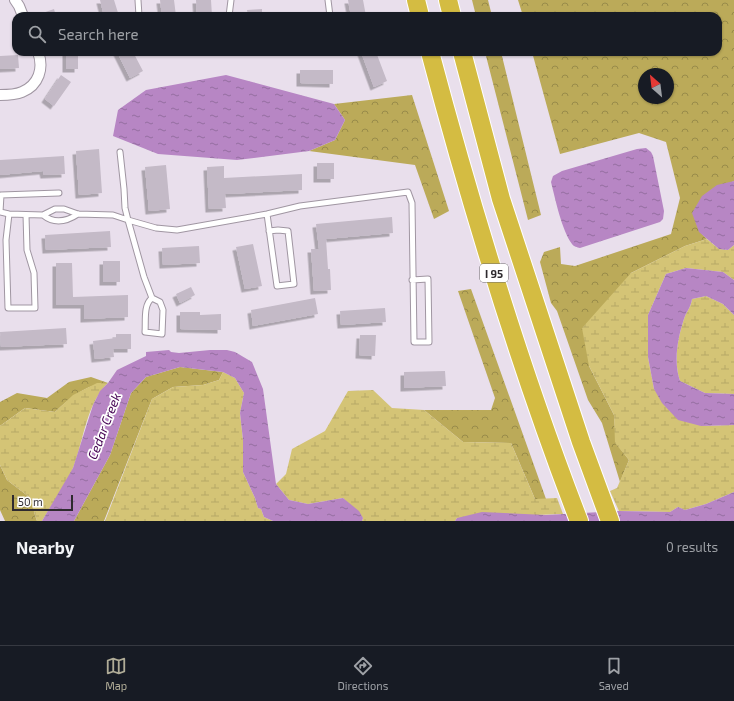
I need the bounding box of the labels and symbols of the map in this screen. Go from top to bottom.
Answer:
north arrow [638,68,674,104]
road number: I 95 [480,264,508,282]
water label: Cedar Creek [84,390,124,462]
scale bar [12,493,73,512]

